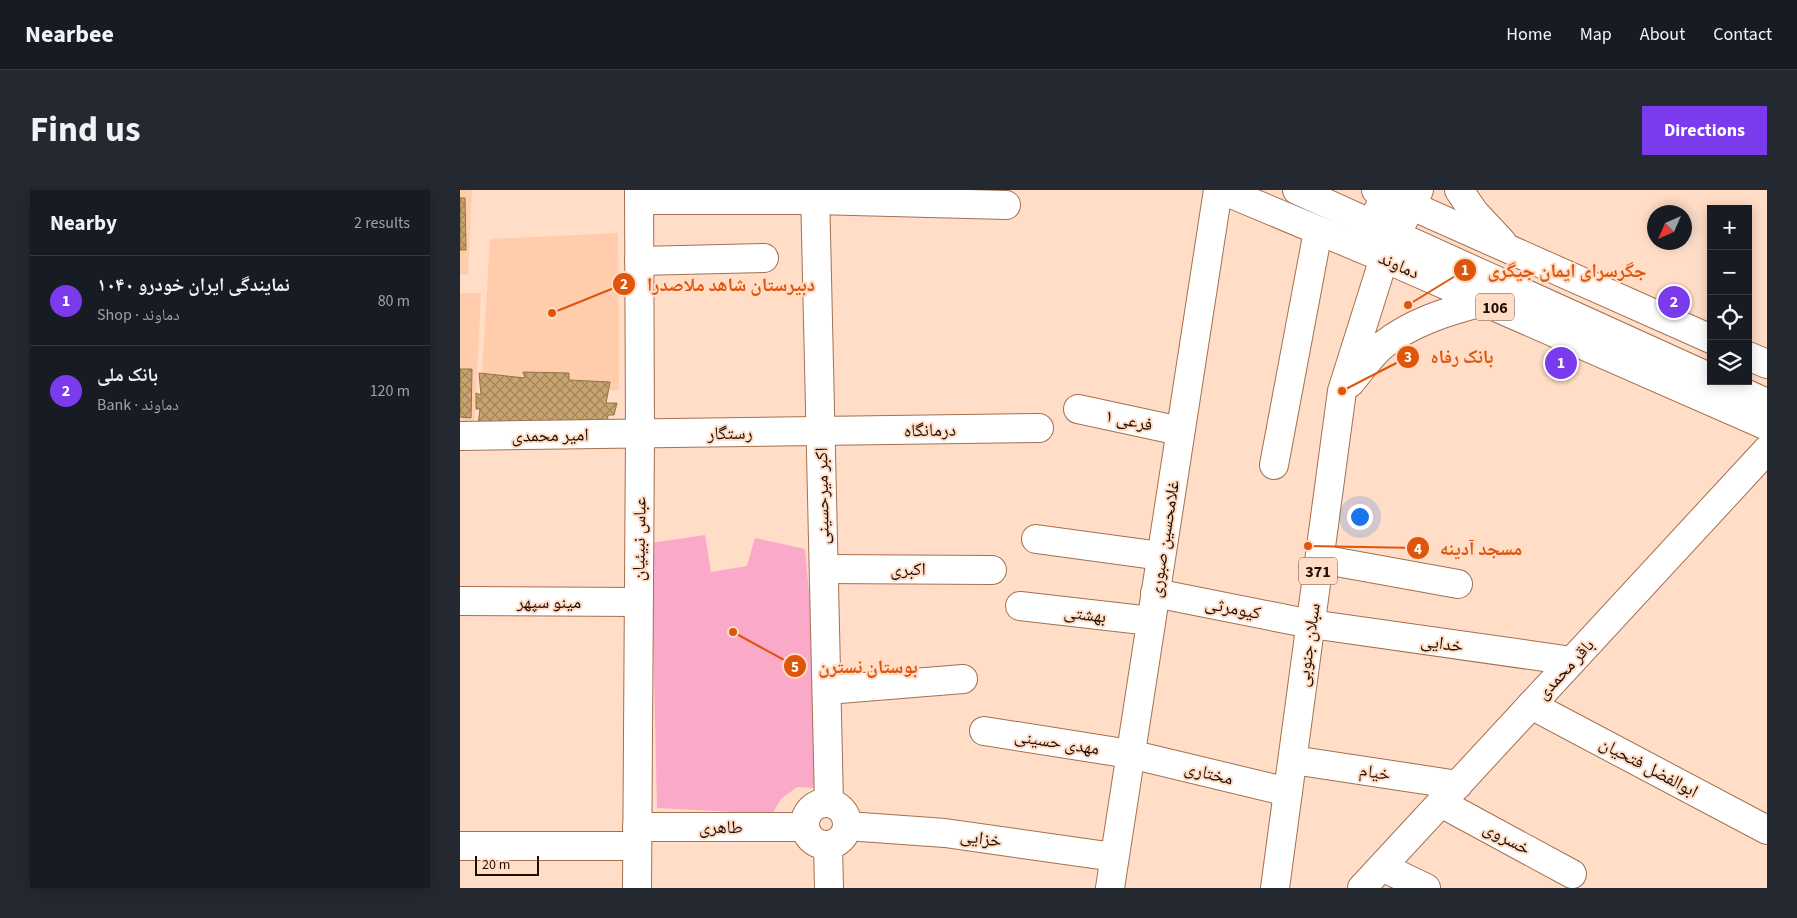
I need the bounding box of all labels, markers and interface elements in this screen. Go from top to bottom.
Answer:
text: Nearbee [25,17,114,52]
text: Home [1506,22,1552,47]
text: Map [1580,22,1612,47]
text: About [1640,22,1685,47]
text: Contact [1713,22,1772,47]
text: Find us [30,105,140,155]
button: Directions [1642,106,1767,155]
north arrow [1647,205,1692,250]
map controls [1707,205,1752,385]
button: + [1707,205,1752,250]
text: Nearby [50,208,117,238]
text: 2 results [354,212,410,234]
street label: دماوند [1374,245,1423,285]
button: − [1707,250,1752,295]
callout: جگرسرای ایمان جیگری [1452,253,1656,287]
text: جگرسرای ایمان جیگری [1488,258,1646,285]
text: 1 [1461,260,1469,281]
callout: دبیرستان شاهد ملاصدرا [612,267,825,301]
text: نمایندگی ایران خودرو ۱۰۴۰ [97,272,290,299]
text: دبیرستان شاهد ملاصدرا [647,272,815,299]
text: 2 [620,274,628,295]
pin: 2 [1658,283,1690,321]
text: 1 [62,290,70,312]
text: 80 m [378,290,410,312]
road number: 106 [1476,294,1514,320]
button: locate [1707,295,1752,340]
text: Shop · دماوند [97,304,180,326]
callout: بانک رفاه [1395,340,1503,374]
button: layers [1707,340,1752,385]
text: بانک رفاه [1430,344,1494,371]
pin: 1 [1545,344,1577,382]
text: 3 [1404,347,1412,368]
text: بانک ملی [97,362,158,389]
text: 2 [62,380,70,402]
text: 120 m [370,380,410,402]
text: Bank · دماوند [97,394,179,416]
street label: فرعی ۱ [1103,403,1155,438]
street label: درمانگاه [904,418,956,443]
street label: رستگار [706,421,753,446]
street label: امیر محمدی [511,422,589,449]
street label: اکبر میرحسینی [809,447,836,545]
street label: غلامحسین صبوری [1143,478,1186,600]
street label: عباس نبیئیان [626,497,653,581]
your location [1347,504,1373,530]
callout: مسجد آدینه [1405,531,1532,565]
text: مسجد آدینه [1440,536,1522,563]
text: 4 [1414,539,1422,560]
street label: اکبری [890,557,926,582]
road number: 371 [1299,558,1337,584]
street label: مینو سپهر [516,590,581,615]
street label: کیومرثی [1203,591,1263,626]
street label: بهشتی [1062,599,1108,630]
street label: سبلان جنوبی [1290,601,1327,689]
street label: خدایی [1419,628,1465,659]
street label: باقر محمدی [1531,633,1600,705]
callout: بوستان نسترن [783,649,928,683]
text: بوستان نسترن [818,654,918,681]
text: 5 [791,657,799,678]
street label: مهدی حسینی [1013,723,1101,762]
street label: ابوالفضل فتحیان [1595,731,1703,804]
street label: مختاری [1182,755,1236,792]
street label: خیام [1358,758,1392,787]
street label: طاهری [699,815,743,840]
street label: خسروی [1479,816,1535,861]
street label: خزایی [959,823,1003,854]
scale bar [475,853,539,876]
text: 20 m [482,855,510,875]

